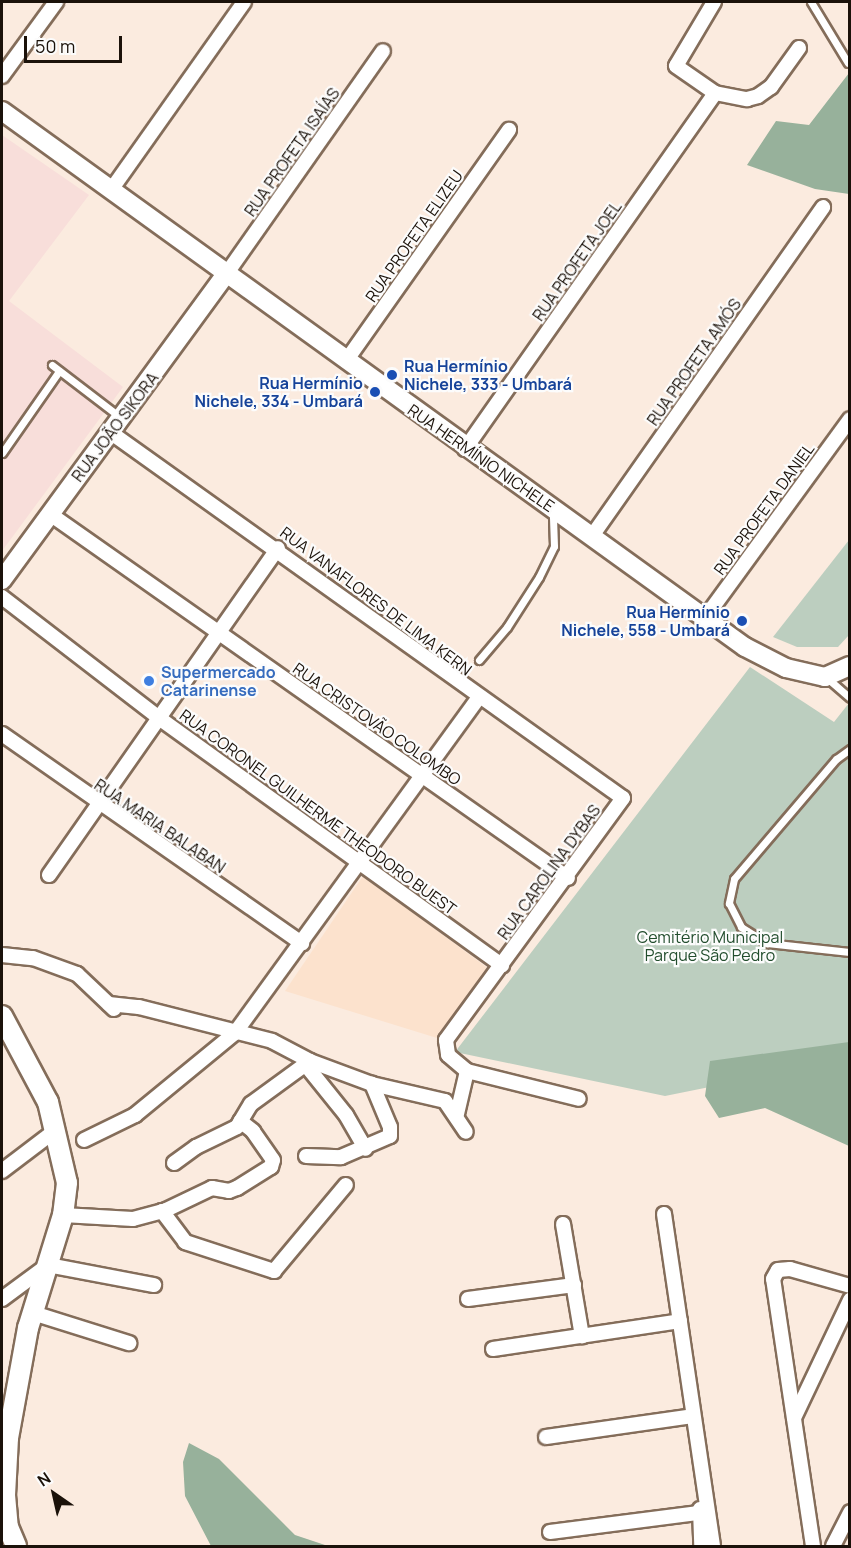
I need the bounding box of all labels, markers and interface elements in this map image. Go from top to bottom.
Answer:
scale bar [27,24,124,62]
text: 50 m [35,34,75,58]
street label: RUA PROFETA ISAÍAS [240,84,344,220]
street label: RUA PROFETA ELIZEU [361,166,467,306]
street label: RUA PROFETA JOEL [529,198,625,324]
street label: RUA PROFETA AMÓS [643,295,745,429]
place label: Rua Hermínio Nichele, 333 - Umbará [404,356,572,394]
marker: Rua Hermínio Nichele, 333 - Umbará [385,368,399,382]
street label: RUA JOÃO SIKORA [68,369,162,485]
place label: Rua Hermínio Nichele, 334 - Umbará [194,373,363,411]
marker: Rua Hermínio Nichele, 334 - Umbará [368,385,382,399]
street label: RUA HERMÍNIO NICHELE [404,400,558,516]
street label: RUA PROFETA DANIEL [710,440,818,578]
street label: RUA VANAFLORES DE LIMA KERN [277,523,475,679]
place label: Rua Hermínio Nichele, 558 - Umbará [561,602,730,640]
marker: Rua Hermínio Nichele, 558 - Umbará [735,614,749,628]
street label: RUA CRISTOVÃO COLOMBO [289,659,465,789]
place label: Supermercado Catarinense [161,662,276,700]
marker: Supermercado Catarinense [142,674,156,688]
street label: RUA CORONEL GUILHERME THEODORO BUEST [176,705,460,919]
street label: RUA MARIA BALABAN [91,775,229,877]
street label: RUA CAROLINA DYBAS [494,801,604,943]
park label: Cemitério Municipal Parque São Pedro [637,927,783,965]
north arrow [24,1464,84,1524]
text: N [33,1467,55,1491]

